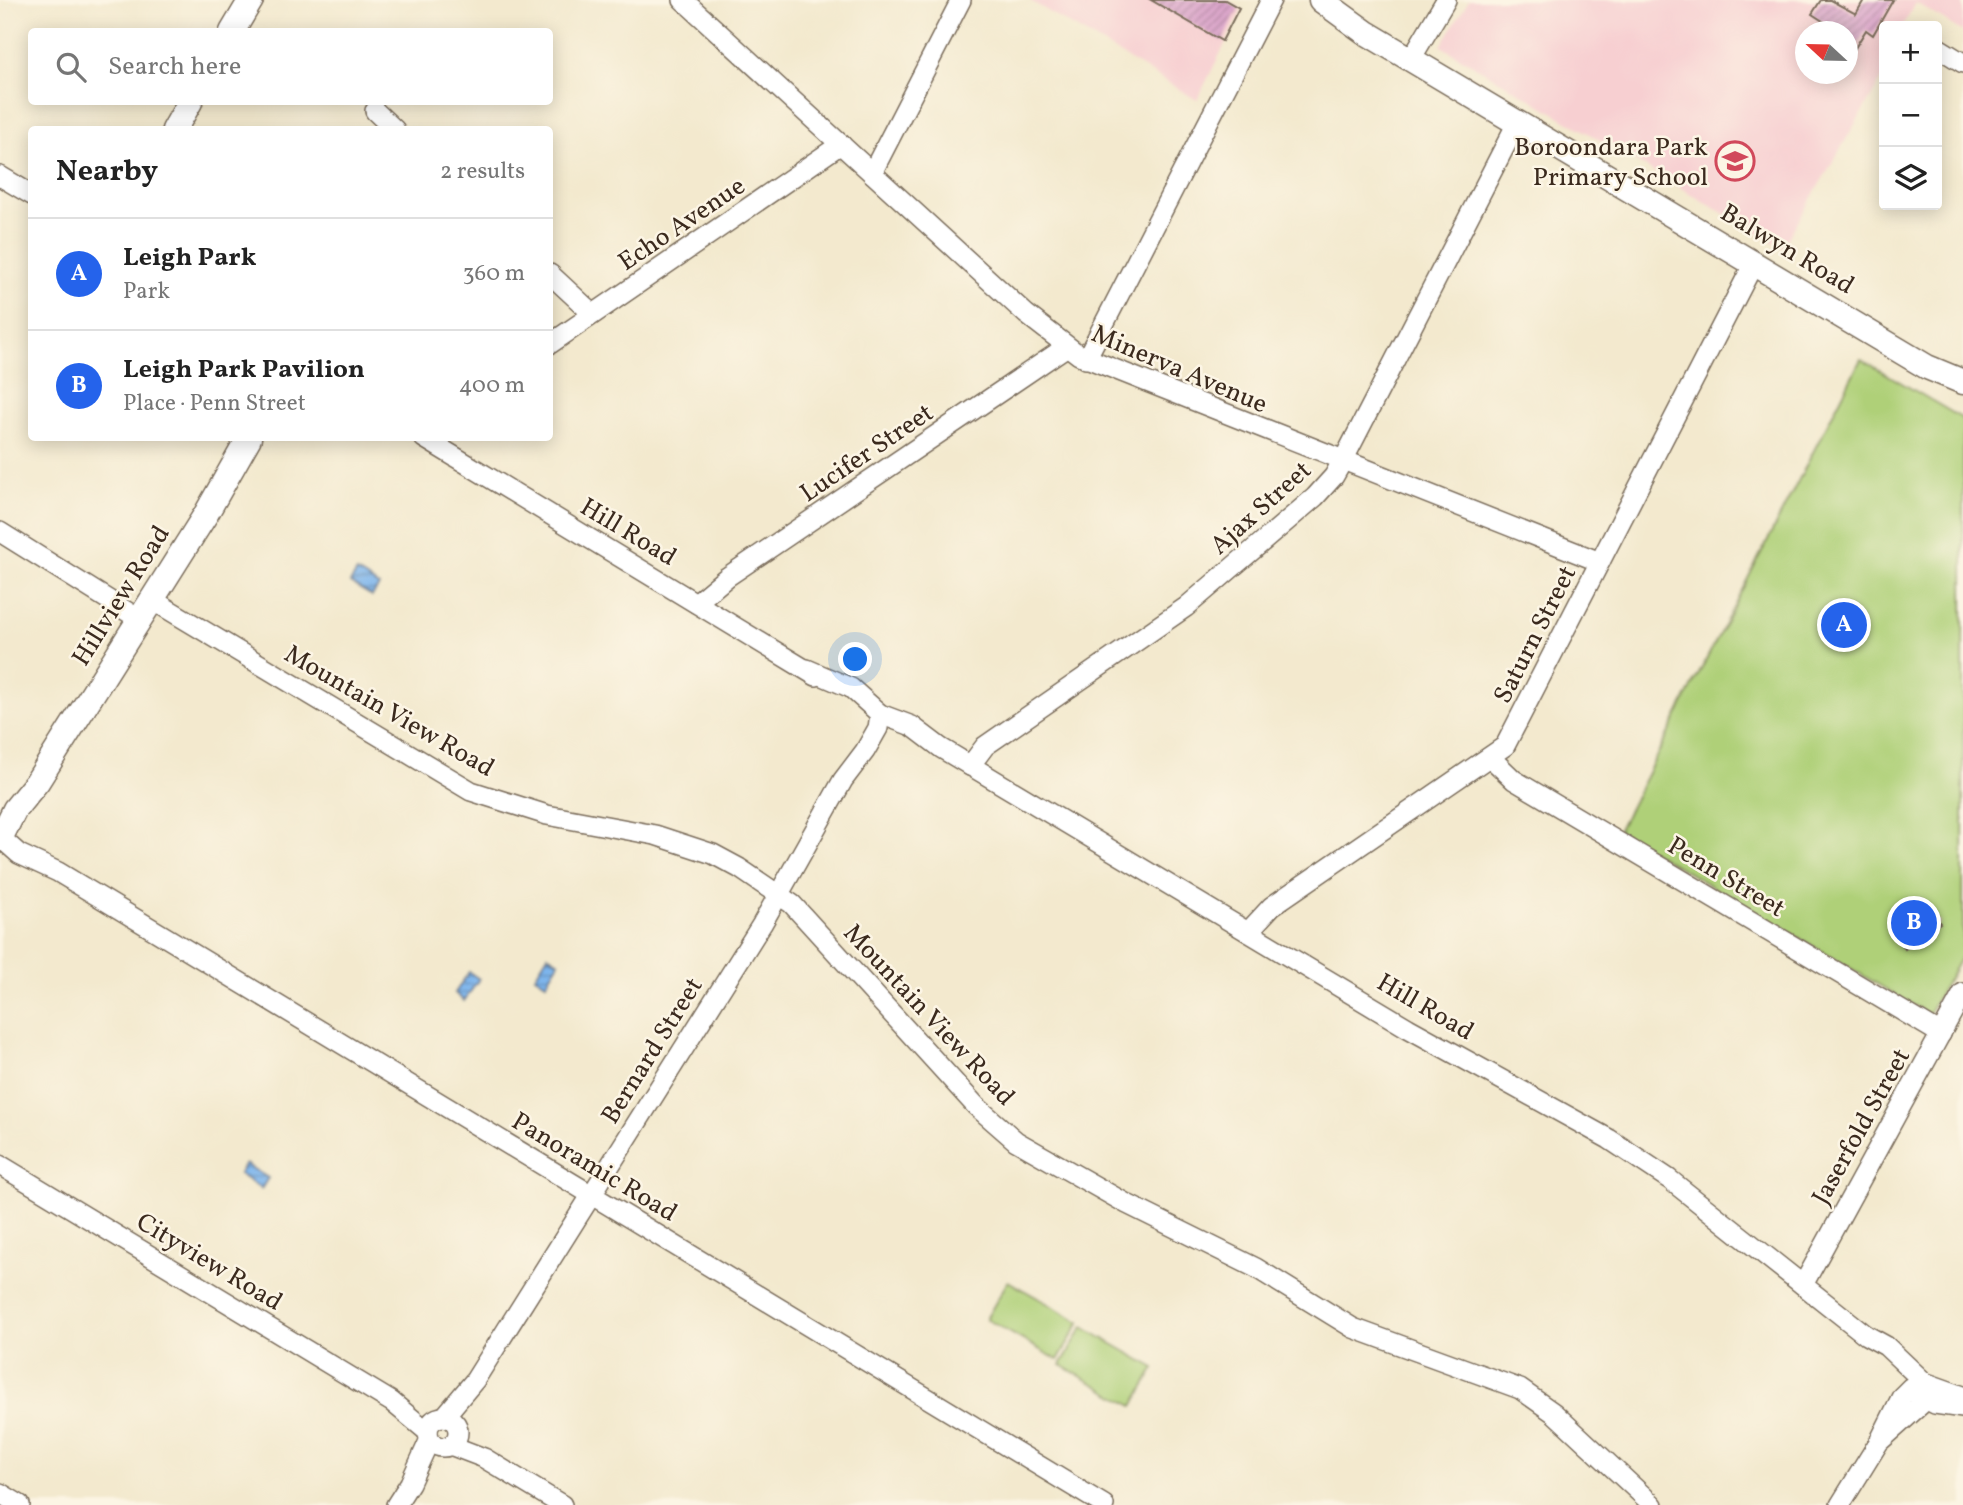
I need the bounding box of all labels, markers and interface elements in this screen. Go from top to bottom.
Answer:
north arrow [1795,21,1858,84]
map controls [1879,21,1942,210]
button: + [1879,21,1942,84]
search box [28,28,553,105]
icon: search [52,48,90,86]
text: Search here [108,49,241,85]
button: − [1879,84,1942,147]
place label: Boroondara Park Primary School [1514,130,1708,196]
school or university icon: Boroondara Park Primary School [1714,140,1756,182]
button: layers [1879,147,1942,210]
text: Nearby [56,151,158,193]
text: 2 results [440,156,525,188]
street label: Echo Avenue [611,169,753,280]
street label: Balwyn Road [1713,196,1861,304]
text: Leigh Park [123,240,256,276]
text: A [71,258,87,290]
text: 360 m [463,258,525,290]
text: Park [123,276,170,308]
street label: Minerva Avenue [1086,317,1273,423]
text: Leigh Park Pavilion [123,352,365,388]
text: B [71,370,87,402]
text: 400 m [459,370,525,402]
text: Place · Penn Street [123,388,306,420]
street label: Lucifer Street [793,396,941,512]
street label: Ajax Street [1203,453,1320,564]
street label: Hill Road [573,490,683,576]
street label: Hillview Road [64,519,179,673]
street label: Saturn Street [1486,560,1586,710]
pin: A [1821,599,1867,651]
street label: Mountain View Road [277,637,501,787]
your location [838,642,872,676]
street label: Penn Street [1660,828,1792,927]
pin: B [1891,897,1937,949]
street label: Mountain View Road [834,916,1023,1114]
street label: Hill Road [1370,965,1480,1050]
street label: Bernard Street [593,971,712,1131]
street label: Jaserfold Street [1804,1042,1920,1212]
street label: Panoramic Road [504,1104,684,1231]
street label: Cityview Road [129,1205,289,1321]

